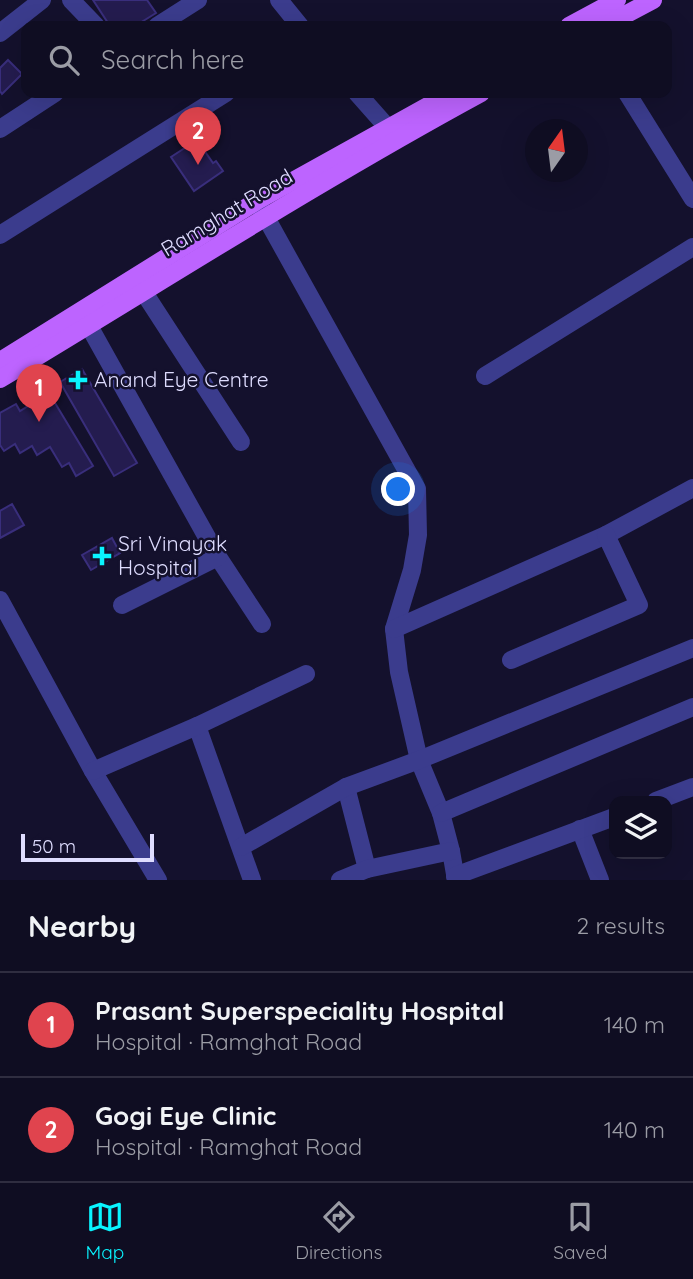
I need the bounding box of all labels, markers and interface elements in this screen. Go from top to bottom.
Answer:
search box [21,21,672,98]
icon: search [45,41,83,79]
text: Search here [101,43,245,76]
pin: 2 [175,107,221,165]
north arrow [525,119,588,182]
street label: Ramghat Road [156,163,297,262]
pin: 1 [16,364,62,422]
place label: Anand Eye Centre [94,366,269,392]
marker: Anand Eye Centre [68,370,88,390]
your location [381,472,415,506]
place label: Sri Vinayak Hospital [118,530,227,580]
marker: Sri Vinayak Hospital [92,546,112,566]
map controls [609,796,672,859]
button: layers [609,796,672,859]
scale bar [21,831,154,863]
text: 50 m [32,834,76,858]
text: Nearby [28,907,136,945]
text: 2 results [576,911,665,940]
text: Prasant Superspeciality Hospital [95,994,505,1027]
text: 1 [47,1010,55,1039]
text: 140 m [604,1010,665,1039]
text: Hospital · Ramghat Road [95,1027,362,1056]
text: Gogi Eye Clinic [95,1099,276,1132]
text: 2 [44,1115,58,1144]
text: 140 m [604,1115,665,1144]
text: Hospital · Ramghat Road [95,1132,362,1161]
tab: Map [86,1198,124,1264]
tab: Directions [295,1198,382,1264]
tab: Saved [553,1198,608,1264]

